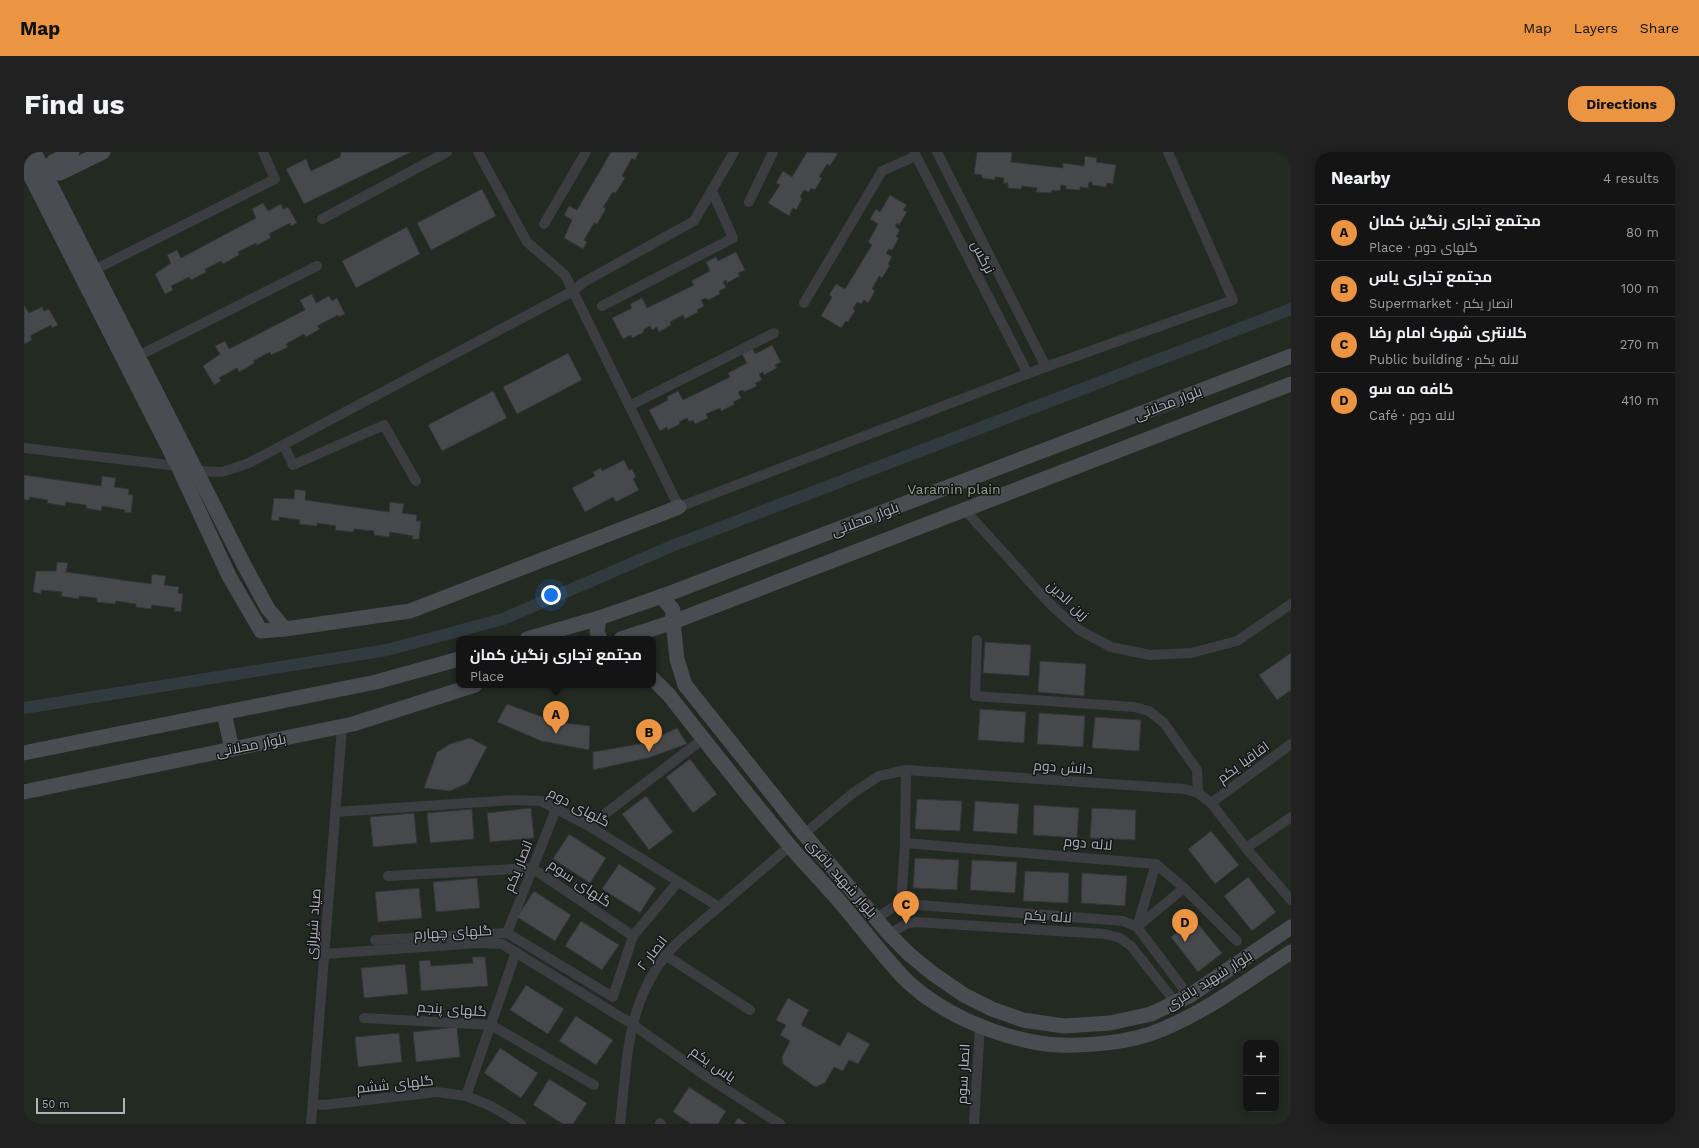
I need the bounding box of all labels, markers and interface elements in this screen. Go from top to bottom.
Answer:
text: Map [20,17,60,40]
text: Map [1523,20,1552,36]
text: Layers [1574,20,1618,36]
text: Share [1640,20,1679,36]
button: Directions [1568,86,1675,122]
text: Find us [24,88,124,121]
text: Nearby [1331,168,1390,188]
text: 4 results [1603,171,1659,186]
text: مجتمع تجاری رنگین کمان [1369,212,1541,230]
text: A [1340,225,1348,240]
text: 80 m [1626,225,1659,240]
street label: نرگس [968,238,998,276]
text: Place · گلهای دوم [1369,240,1478,255]
text: مجتمع تجاری یاس [1369,268,1492,286]
text: B [1340,281,1348,296]
text: 100 m [1621,281,1659,296]
text: Supermarket · انصار یکم [1369,296,1513,311]
text: کلانتری شهرک امام رضا [1369,324,1527,342]
text: C [1340,337,1348,352]
text: 270 m [1620,337,1659,352]
text: Public building · لاله یکم [1369,352,1519,367]
text: کافه مه سو [1369,380,1453,398]
street label: بلوار محلاتی [1132,383,1204,423]
text: D [1339,393,1349,408]
text: 410 m [1621,393,1659,408]
text: Café · لاله دوم [1369,408,1455,423]
park label: Varamin plain [907,481,1001,497]
street label: بلوار محلاتی [829,499,901,539]
street label: زین الدین [1044,577,1092,623]
your location [541,585,561,605]
popup [456,636,656,688]
text: مجتمع تجاری رنگین کمان [470,646,642,664]
text: Place [470,669,504,684]
pin: A [543,701,569,734]
pin: B [636,719,662,752]
street label: بلوار محلاتی [214,730,288,760]
street label: اقاقیا یکم [1214,738,1273,788]
street label: دانش دوم [1033,757,1093,779]
street label: گلهای دوم [544,784,613,832]
street label: لاله دوم [1063,833,1113,855]
street label: بلوار شهید باقری [804,836,880,920]
street label: انصار یکم [500,838,537,895]
street label: گلهای سوم [544,856,615,912]
street label: صیاد شیرازی [303,888,323,960]
pin: C [893,891,919,924]
street label: لاله یکم [1023,906,1072,928]
pin: D [1172,909,1198,942]
street label: گلهای چهارم [414,922,492,944]
street label: انصار ۲ [634,933,670,973]
street label: بلوار شهید باقری [1163,947,1255,1013]
street label: گلهای پنجم [416,999,487,1021]
map controls [1243,1040,1279,1112]
button: + [1243,1040,1279,1076]
street label: یاس یکم [686,1043,739,1087]
street label: انصار سوم [953,1043,975,1105]
street label: گلهای ششم [356,1072,434,1098]
button: − [1243,1076,1279,1112]
scale bar [36,1096,125,1115]
text: 50 m [42,1098,69,1111]

